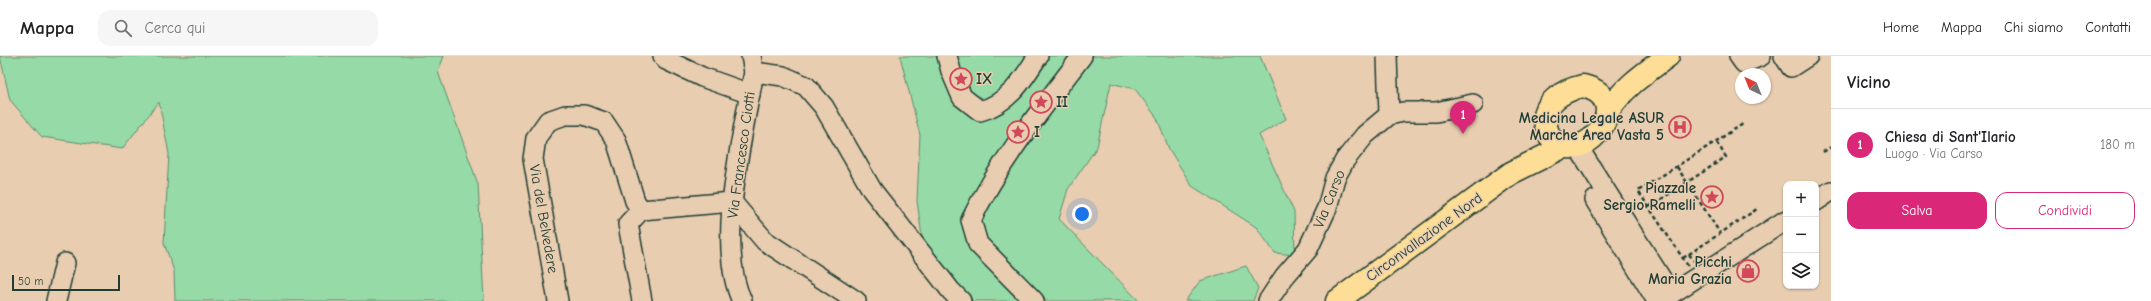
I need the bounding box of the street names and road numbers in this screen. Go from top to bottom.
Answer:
street label: Via Francesco Ciotti [723,90,759,220]
street label: Via del Belvedere [526,163,563,275]
street label: Via Carso [1309,167,1349,231]
street label: Circonvallazione Nord [1362,189,1486,285]

